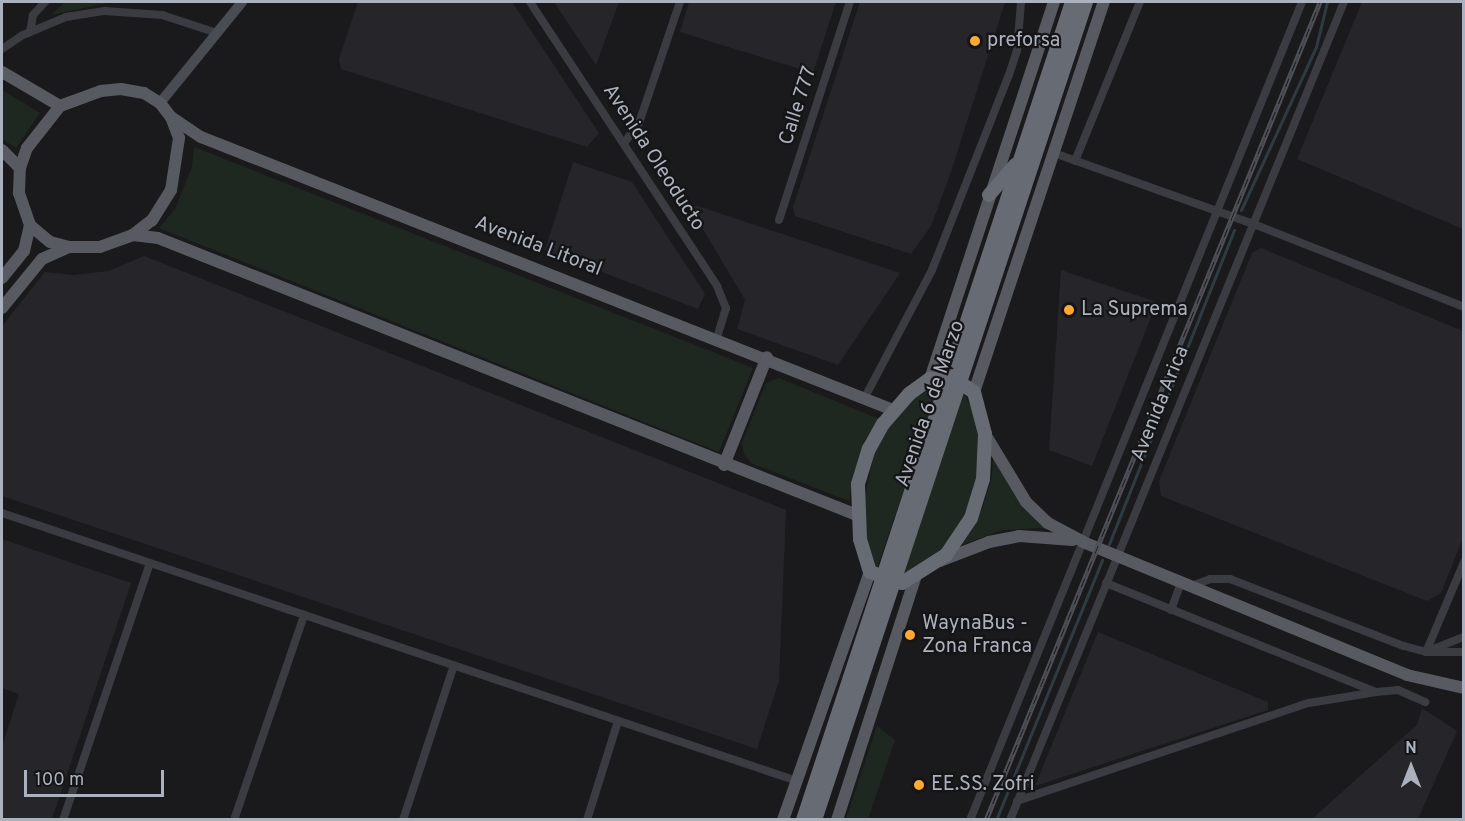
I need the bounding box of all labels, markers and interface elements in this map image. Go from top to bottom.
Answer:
place label: preforsa [987,29,1060,53]
marker: preforsa [968,34,982,48]
street label: Calle 777 [775,63,823,149]
street label: Avenida Oleoducto [597,80,709,236]
street label: Avenida Litoral [471,212,605,282]
place label: La Suprema [1081,298,1188,322]
marker: La Suprema [1062,303,1076,317]
street label: Avenida 6 de Marzo [891,317,971,491]
street label: Avenida Arica [1127,342,1195,466]
place label: WaynaBus - Zona Franca [922,612,1032,659]
marker: WaynaBus - Zona Franca [903,628,917,642]
north arrow [1381,737,1441,797]
text: N [1405,739,1417,759]
scale bar [27,758,166,796]
text: 100 m [35,769,84,792]
place label: EE.SS. Zofri [931,773,1035,797]
marker: EE.SS. Zofri [912,778,926,792]

